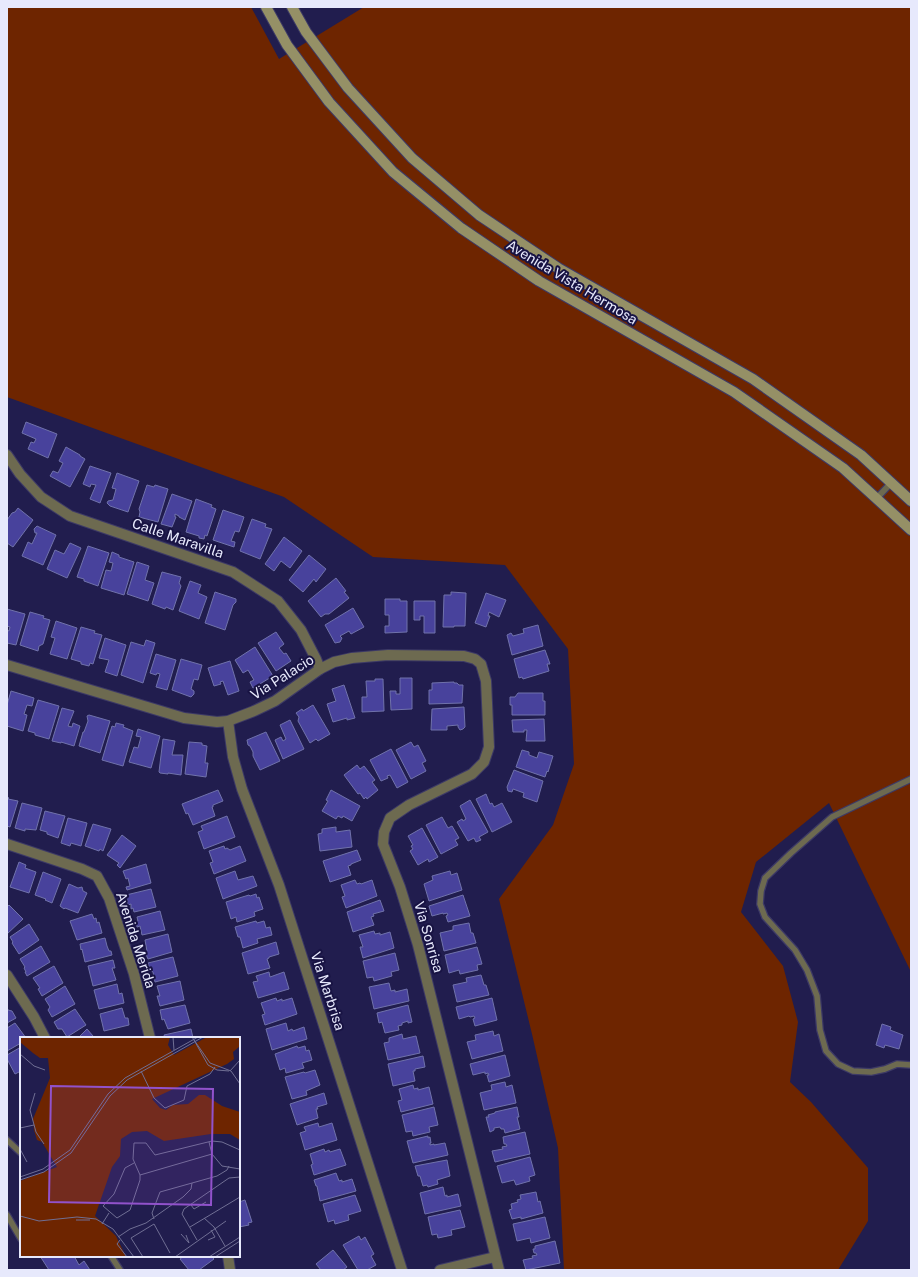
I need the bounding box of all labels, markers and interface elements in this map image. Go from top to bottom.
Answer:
street label: Avenida Vista Hermosa [504,237,640,327]
street label: Calle Maravilla [130,515,226,561]
street label: Via Palacio [248,651,317,703]
street label: Avenida Merida [113,890,159,990]
street label: Via Sonrisa [411,900,447,974]
street label: Via Marbrisa [308,950,348,1032]
inset map [20,1037,240,1257]

